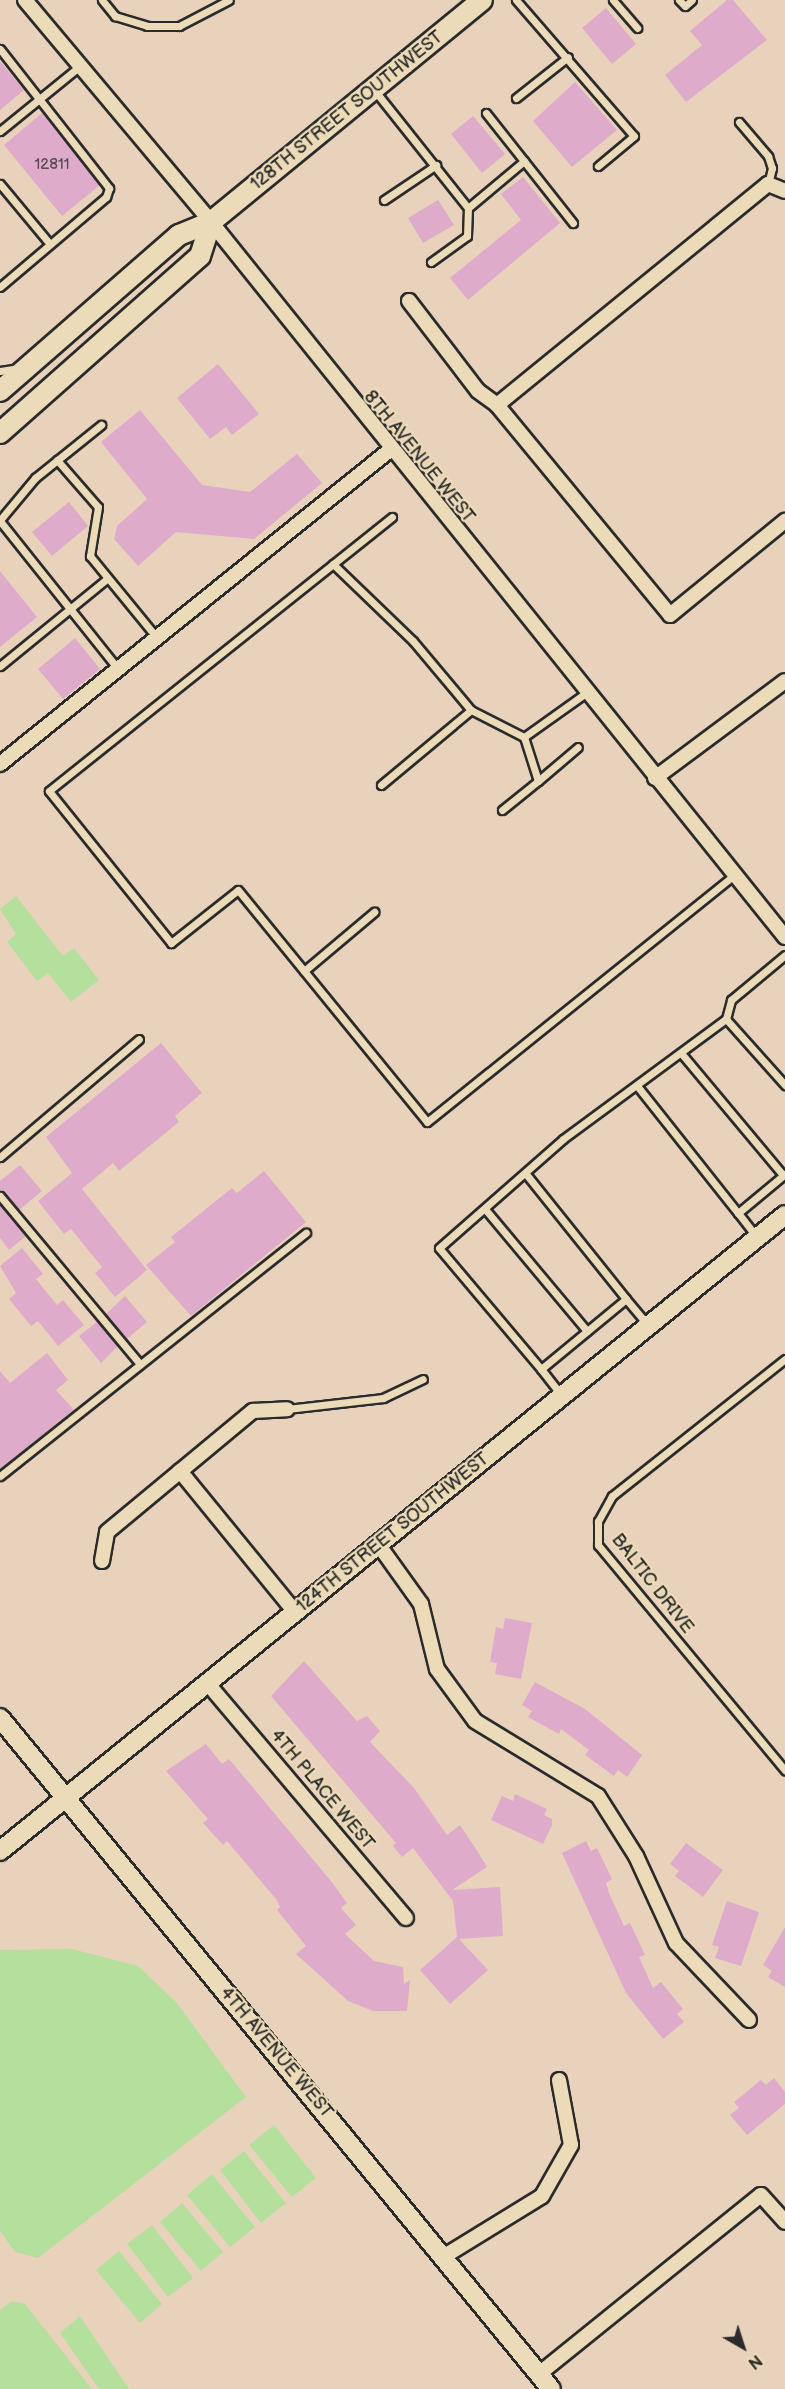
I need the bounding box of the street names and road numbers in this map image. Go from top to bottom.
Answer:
street label: 128TH STREET SOUTHWEST [246,26,448,196]
street label: 8TH AVENUE WEST [359,386,479,528]
street label: 124TH STREET SOUTHWEST [292,1448,494,1618]
street label: BALTIC DRIVE [606,1530,698,1638]
street label: 4TH PLACE WEST [265,1725,379,1855]
street label: 4TH AVENUE WEST [215,1983,337,2123]

